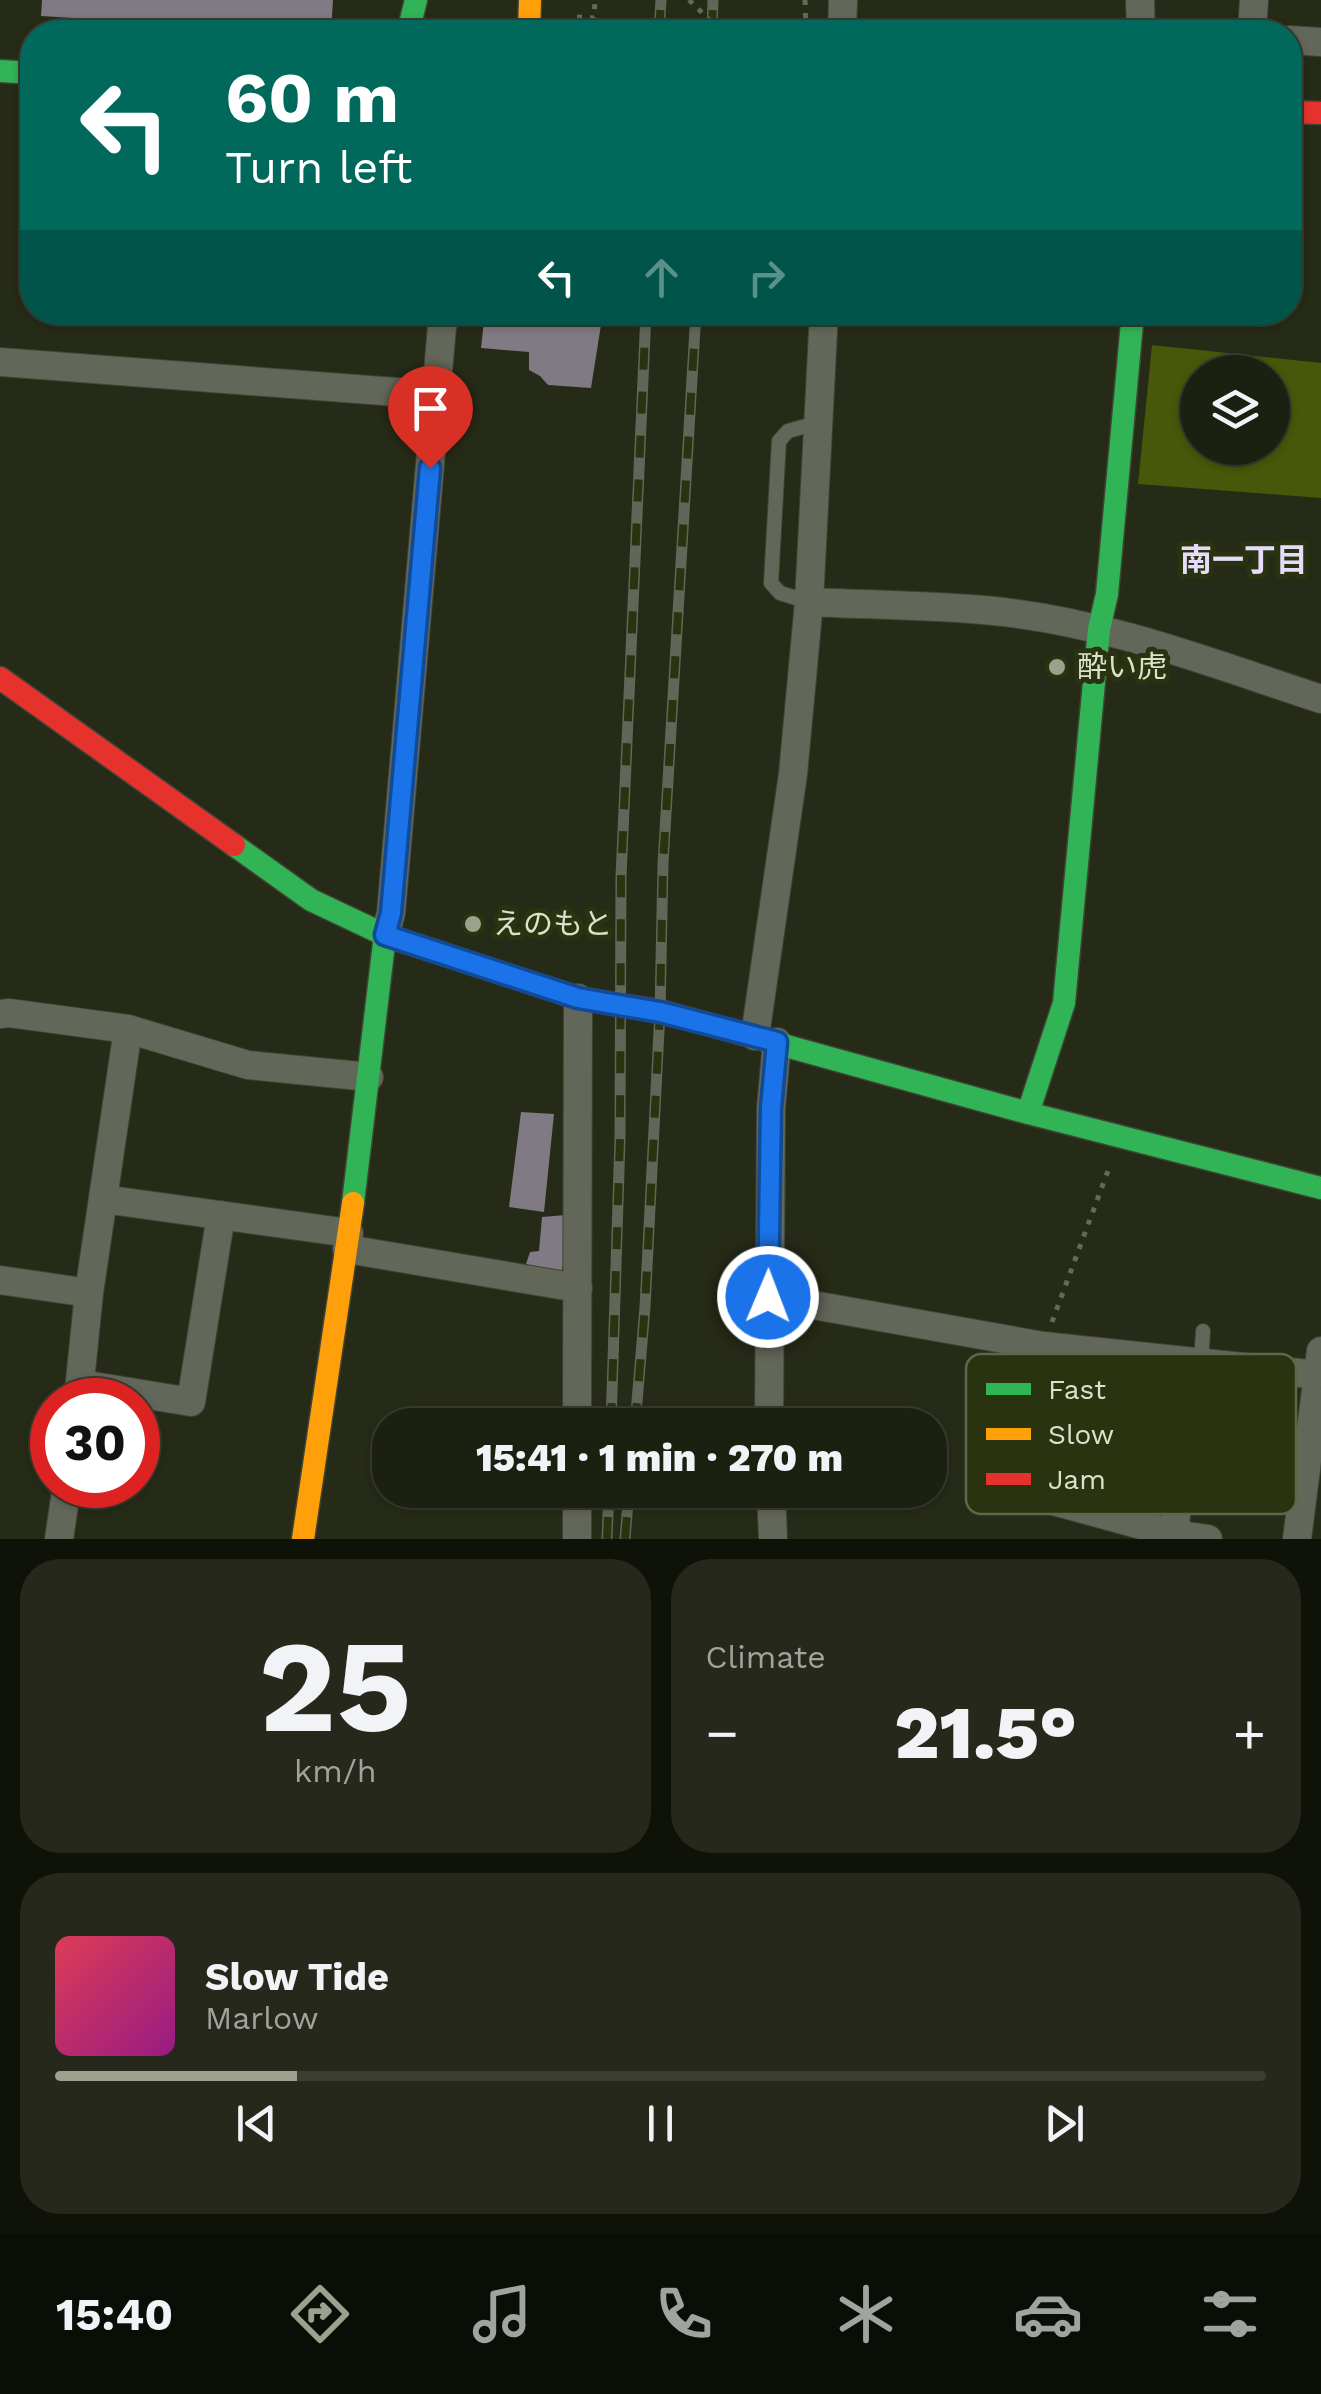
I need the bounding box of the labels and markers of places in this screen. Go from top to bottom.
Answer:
pin [388,366,473,469]
place label: 酔い虎 [1077,649,1167,684]
marker: 酔い虎 [1046,656,1068,678]
place label: えのもと [493,906,612,941]
marker: えのもと [462,913,484,935]

